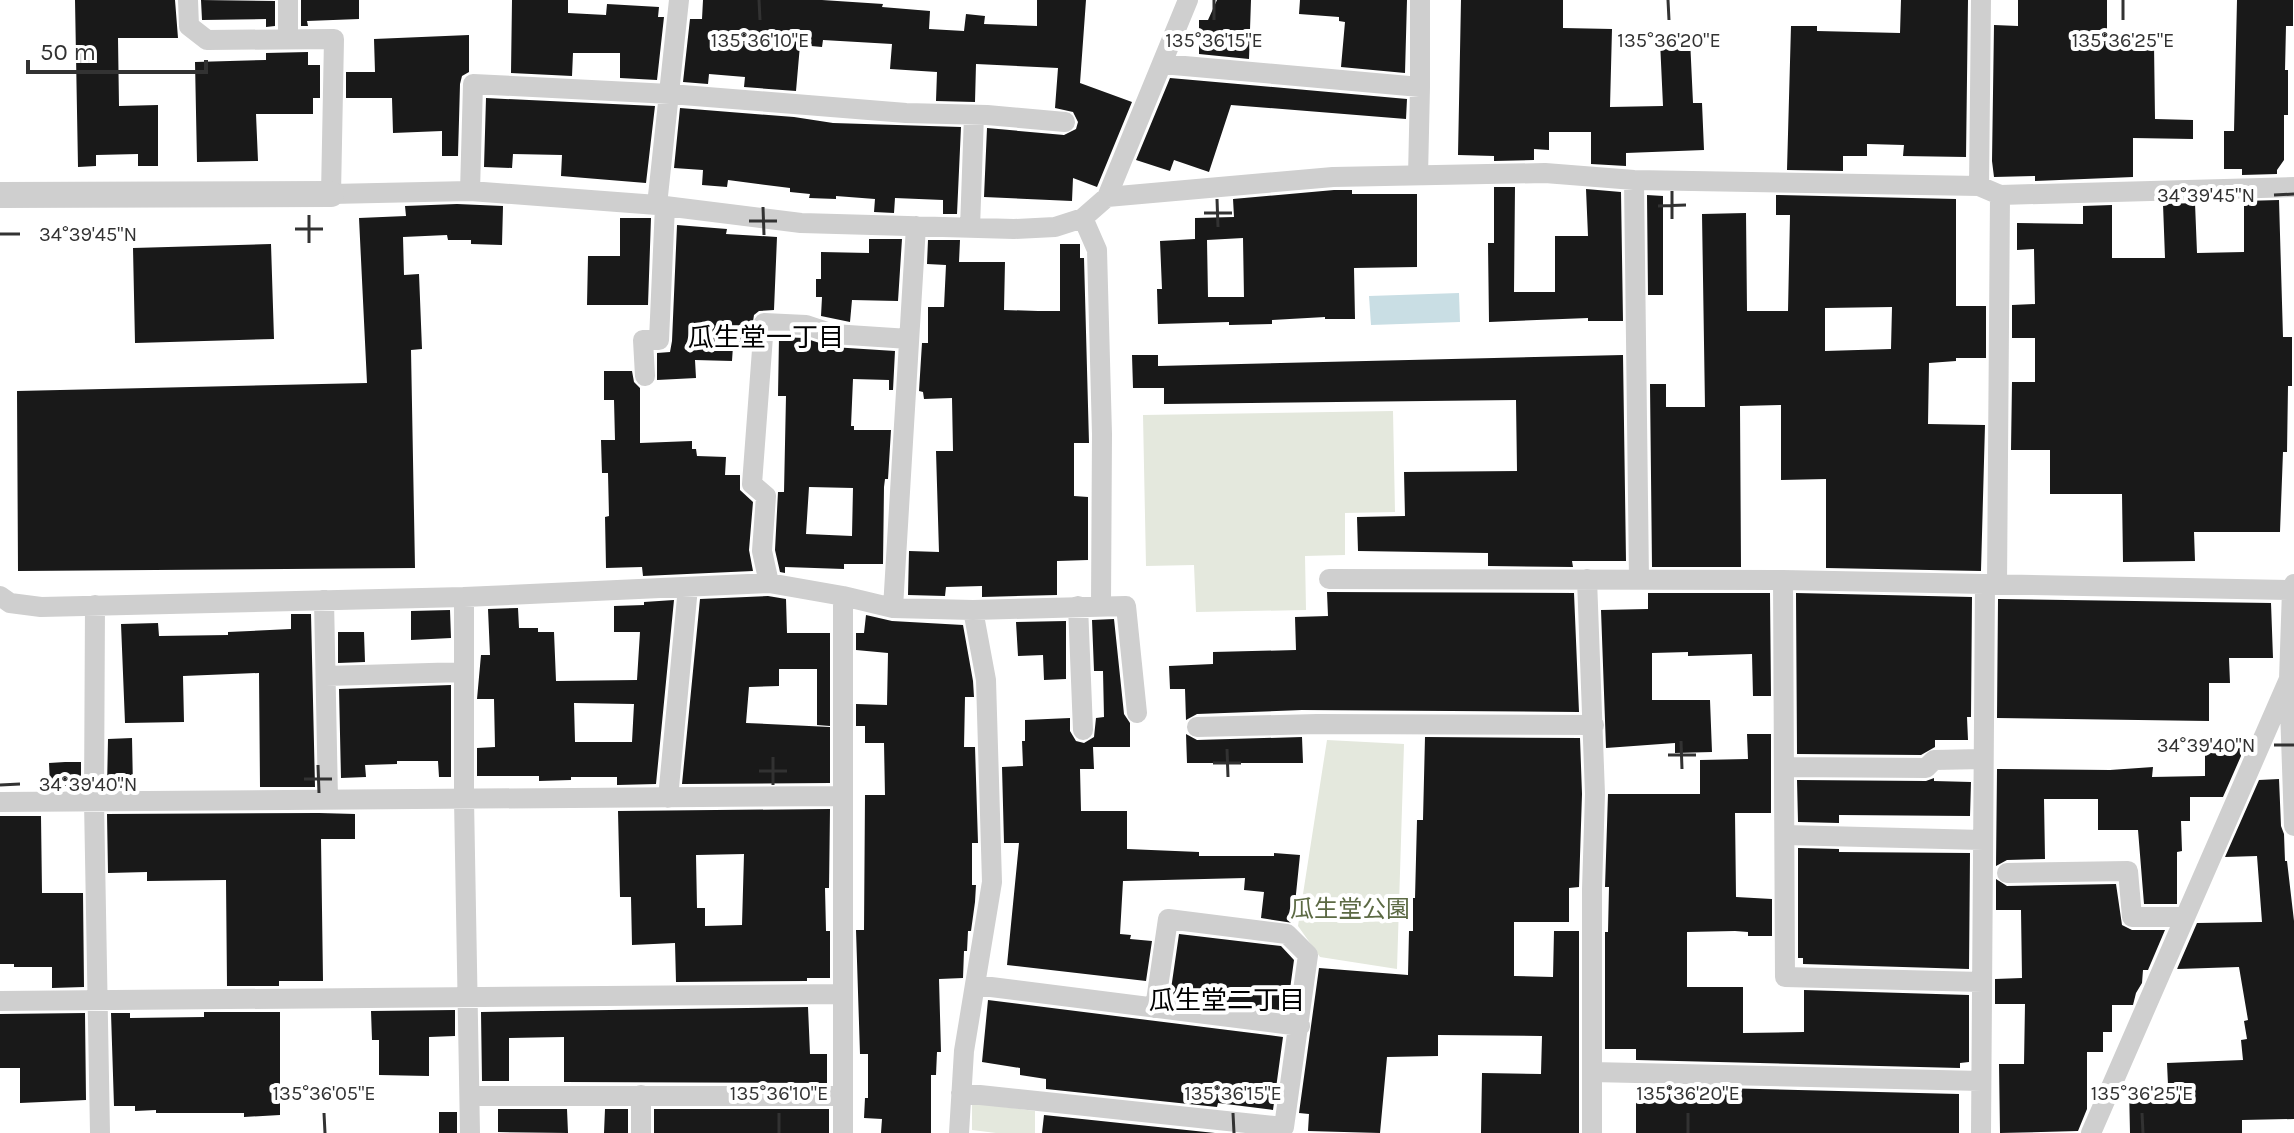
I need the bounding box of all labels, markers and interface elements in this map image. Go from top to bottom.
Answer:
scale bar [28,24,206,74]
text: 135°36'10"E [711,29,809,52]
text: 135°36'15"E [1165,29,1263,52]
text: 135°36'20"E [1617,29,1721,52]
text: 135°36'25"E [2072,29,2174,52]
text: 50 m [40,38,96,66]
text: 34°39'45"N [2157,184,2255,207]
text: 34°39'45"N [39,223,137,246]
district label: 瓜生堂一丁目 [688,322,844,353]
text: 34°39'40"N [2157,734,2255,757]
text: 34°39'40"N [39,773,137,796]
park label: 瓜生堂公園 [1290,895,1410,923]
district label: 瓜生堂二丁目 [1149,985,1305,1016]
text: 135°36'05"E [273,1082,375,1105]
text: 135°36'10"E [730,1082,828,1105]
text: 135°36'15"E [1184,1082,1282,1105]
text: 135°36'20"E [1636,1082,1740,1105]
text: 135°36'25"E [2091,1082,2193,1105]

